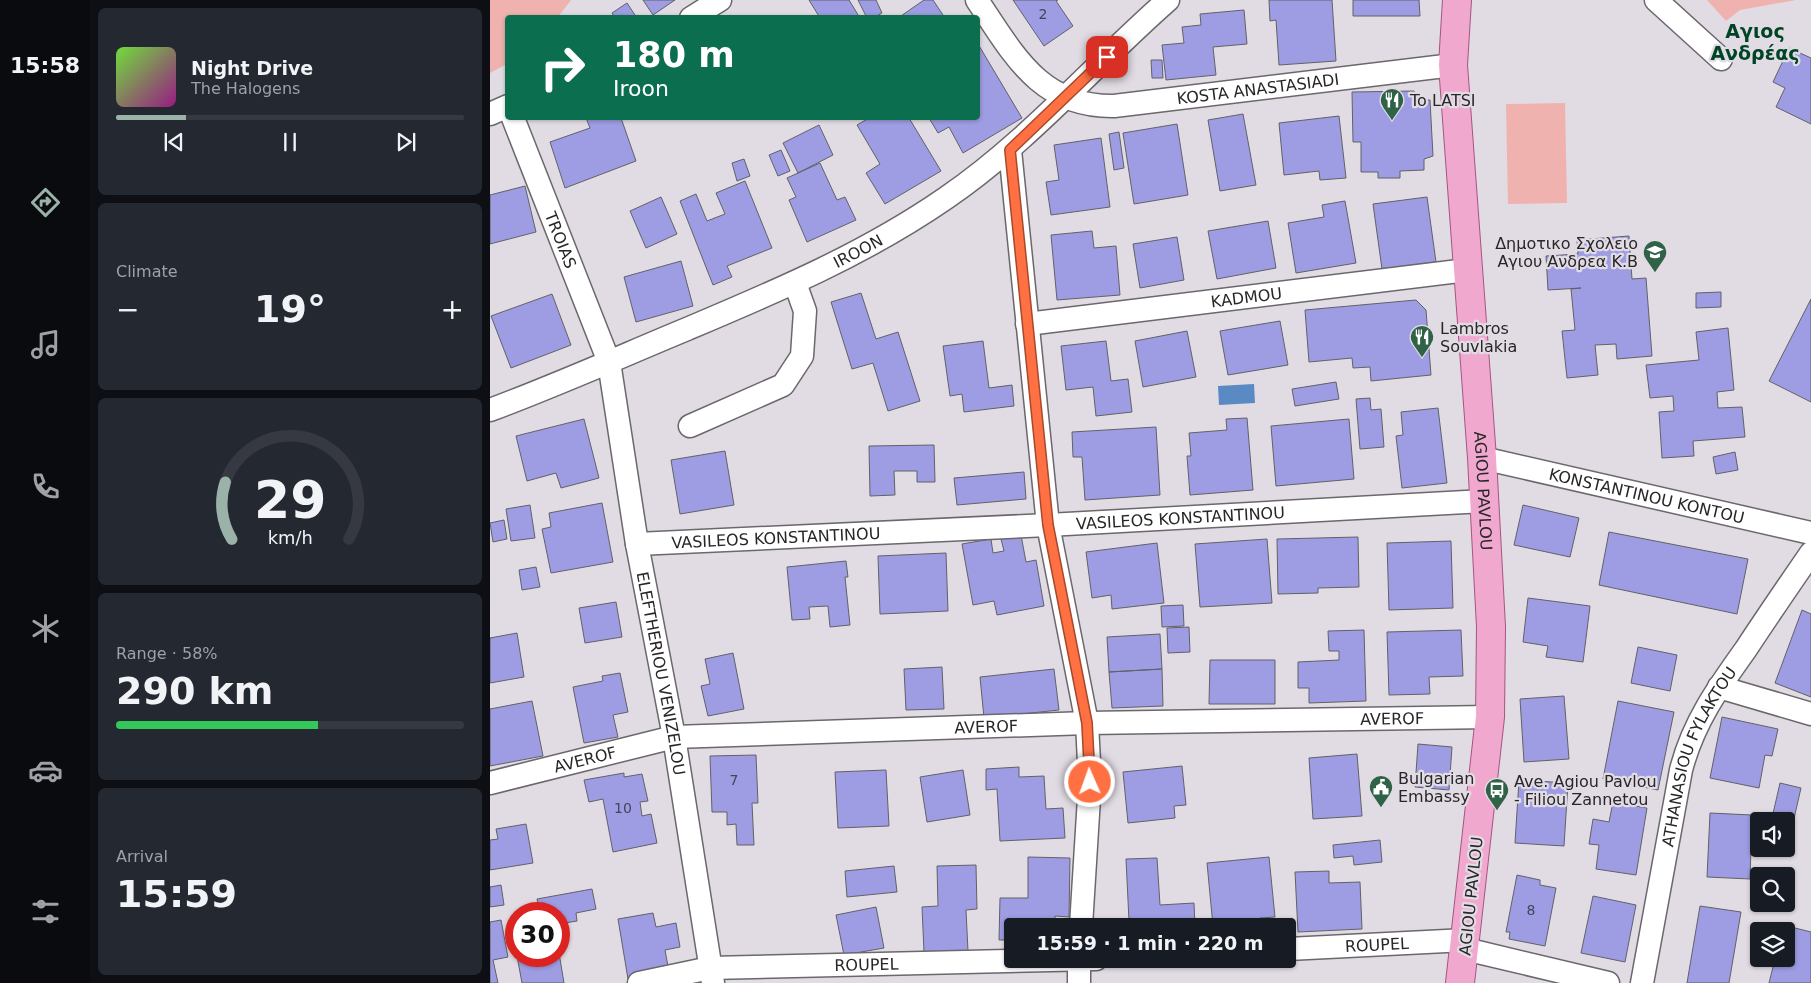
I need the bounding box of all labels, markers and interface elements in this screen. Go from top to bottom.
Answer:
house number: 2 [1039,6,1047,22]
district label: Αγιος Ανδρέας [1710,20,1800,64]
icon: right [530,35,595,100]
text: 180 m [613,35,735,75]
pin [1086,36,1128,78]
icon: arrive [1093,43,1121,71]
text: 15:58 [10,53,80,78]
text: Night Drive [191,57,313,79]
street label: KOSTA ANASTASIADI [1176,69,1340,108]
text: Iroon [613,76,669,101]
text: The Halogens [191,79,300,98]
restaurant icon: To LATSI [1379,87,1405,121]
place label: To LATSI [1409,91,1476,110]
icon: previous [160,128,188,156]
icon: pause [276,128,304,156]
icon: next [392,128,420,156]
icon: directions [28,185,63,220]
street label: TROIAS [541,208,581,271]
street label: IROON [830,230,886,272]
place label: Δημοτικο Σχολειο Αγιου Ανδρεα Κ.Β [1495,234,1638,271]
school or university icon: Δημοτικο Σχολειο Αγιου Ανδρεα Κ.Β [1642,239,1668,273]
text: Climate [116,262,178,281]
street label: KADMOU [1210,283,1283,311]
text: 19° [254,287,326,331]
text: − [116,293,139,326]
text: + [441,293,464,326]
place label: Lambros Souvlakia [1440,319,1517,356]
restaurant icon: Lambros Souvlakia [1409,324,1435,358]
icon: music [28,327,63,362]
street label: AGIOU PAVLOU [1471,431,1496,551]
street label: KONSTANTINOU KONTOU [1547,464,1746,527]
icon: phone [28,469,63,504]
text: 29 [254,470,326,530]
street label: VASILEOS KONSTANTINOU [1075,502,1285,533]
street label: VASILEOS KONSTANTINOU [671,523,881,552]
text: km/h [267,527,313,548]
street label: ELEFTHERIOU VENIZELOU [633,570,689,777]
icon: climate [28,611,63,646]
text: Range · 58% [116,644,218,663]
street label: ATHANASIOU FYLAKTOU [1658,663,1740,848]
text: 290 km [116,669,273,713]
street label: AVEROF [1360,708,1424,728]
street label: AVEROF [954,716,1018,737]
street label: AVEROF [552,742,618,776]
icon: car [28,753,63,788]
position arrow [1063,755,1115,807]
place label: Bulgarian Embassy [1398,769,1475,806]
house number: 7 [730,772,738,788]
place label: Ave. Agiou Pavlou - Filiou Zannetou [1514,772,1657,809]
public building icon: Bulgarian Embassy [1368,774,1394,808]
bus stop icon: Ave. Agiou Pavlou - Filiou Zannetou [1484,777,1510,811]
house number: 10 [614,800,632,816]
map controls [1750,812,1795,967]
button: sound [1750,812,1795,857]
street label: AGIOU PAVLOU [1455,836,1487,956]
text: Arrival [116,847,168,866]
button: search [1750,867,1795,912]
text: 15:59 [116,872,237,916]
icon: filters [28,894,63,929]
speed limit sign: 30 [505,902,570,967]
house number: 8 [1527,902,1535,918]
button: layers [1750,922,1795,967]
text: 15:59 · 1 min · 220 m [1036,932,1264,954]
street label: ROUPEL [1344,933,1409,956]
street label: ROUPEL [834,954,899,975]

